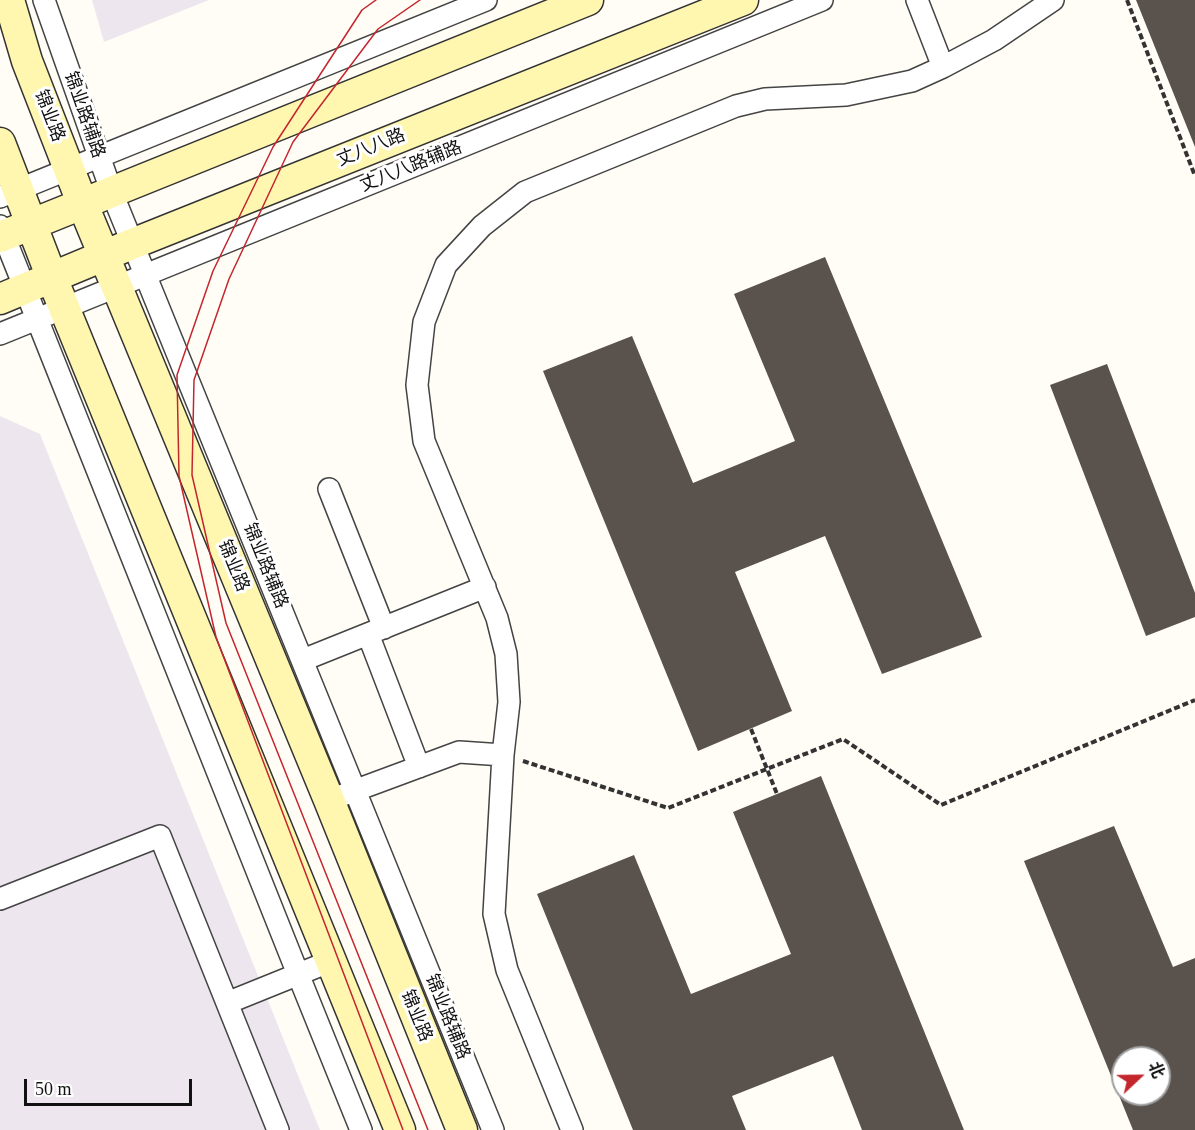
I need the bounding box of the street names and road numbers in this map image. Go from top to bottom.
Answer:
street label: 锦业路辅路 [59,69,109,161]
street label: 锦业路 [29,87,69,145]
street label: 丈八八路 [334,125,408,171]
street label: 丈八八路辅路 [357,137,465,197]
street label: 锦业路辅路 [238,520,292,612]
street label: 锦业路 [213,537,253,595]
street label: 锦业路辅路 [420,971,474,1063]
street label: 锦业路 [396,987,436,1045]

